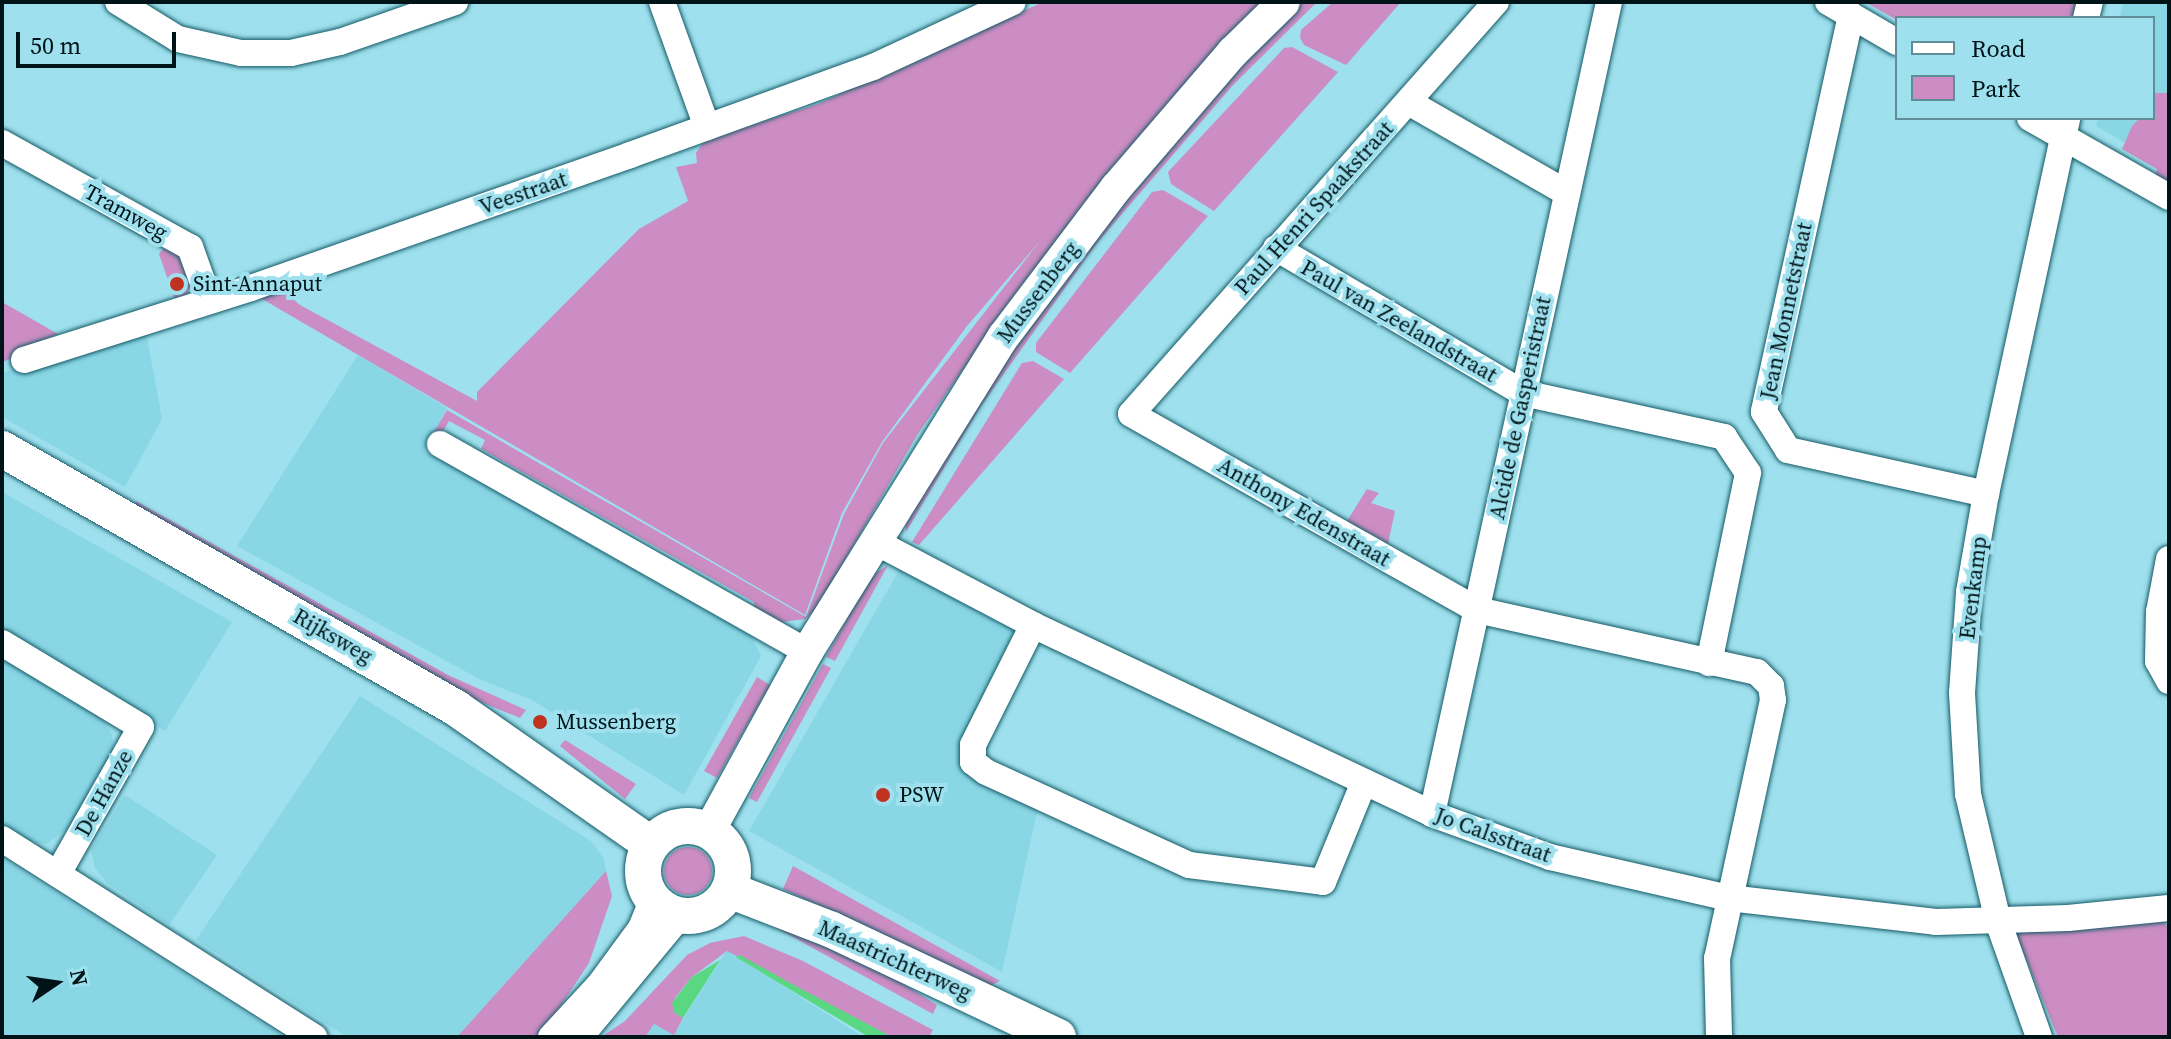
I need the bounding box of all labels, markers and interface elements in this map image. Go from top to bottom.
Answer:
scale bar [20,16,180,66]
legend [1895,16,2155,120]
text: 50 m [30,29,81,62]
text: Road [1971,32,2025,65]
text: Park [1971,72,2020,105]
street label: Paul Henri Spaakstraat [1229,116,1399,300]
street label: Veestraat [476,166,570,220]
street label: Tramweg [80,178,172,246]
street label: Jean Monnetstraat [1754,220,1818,402]
street label: Mussenberg [991,236,1085,348]
street label: Paul van Zeelandstraat [1296,254,1502,388]
place label: Sint-Annaput [193,271,322,297]
marker: Sint-Annaput [168,275,186,293]
street label: Alcide de Gasperistraat [1484,294,1556,522]
street label: Anthony Edenstraat [1213,452,1395,572]
street label: Evenkamp [1954,535,1992,641]
street label: Rijksweg [289,603,377,669]
place label: Mussenberg [556,709,676,735]
marker: Mussenberg [531,713,549,731]
street label: De Hanze [70,745,138,841]
place label: PSW [899,782,944,808]
marker: PSW [874,786,892,804]
street label: Jo Calsstraat [1431,802,1555,868]
street label: Maastrichterweg [814,914,976,1006]
north arrow [16,943,96,1023]
text: N [63,966,96,989]

